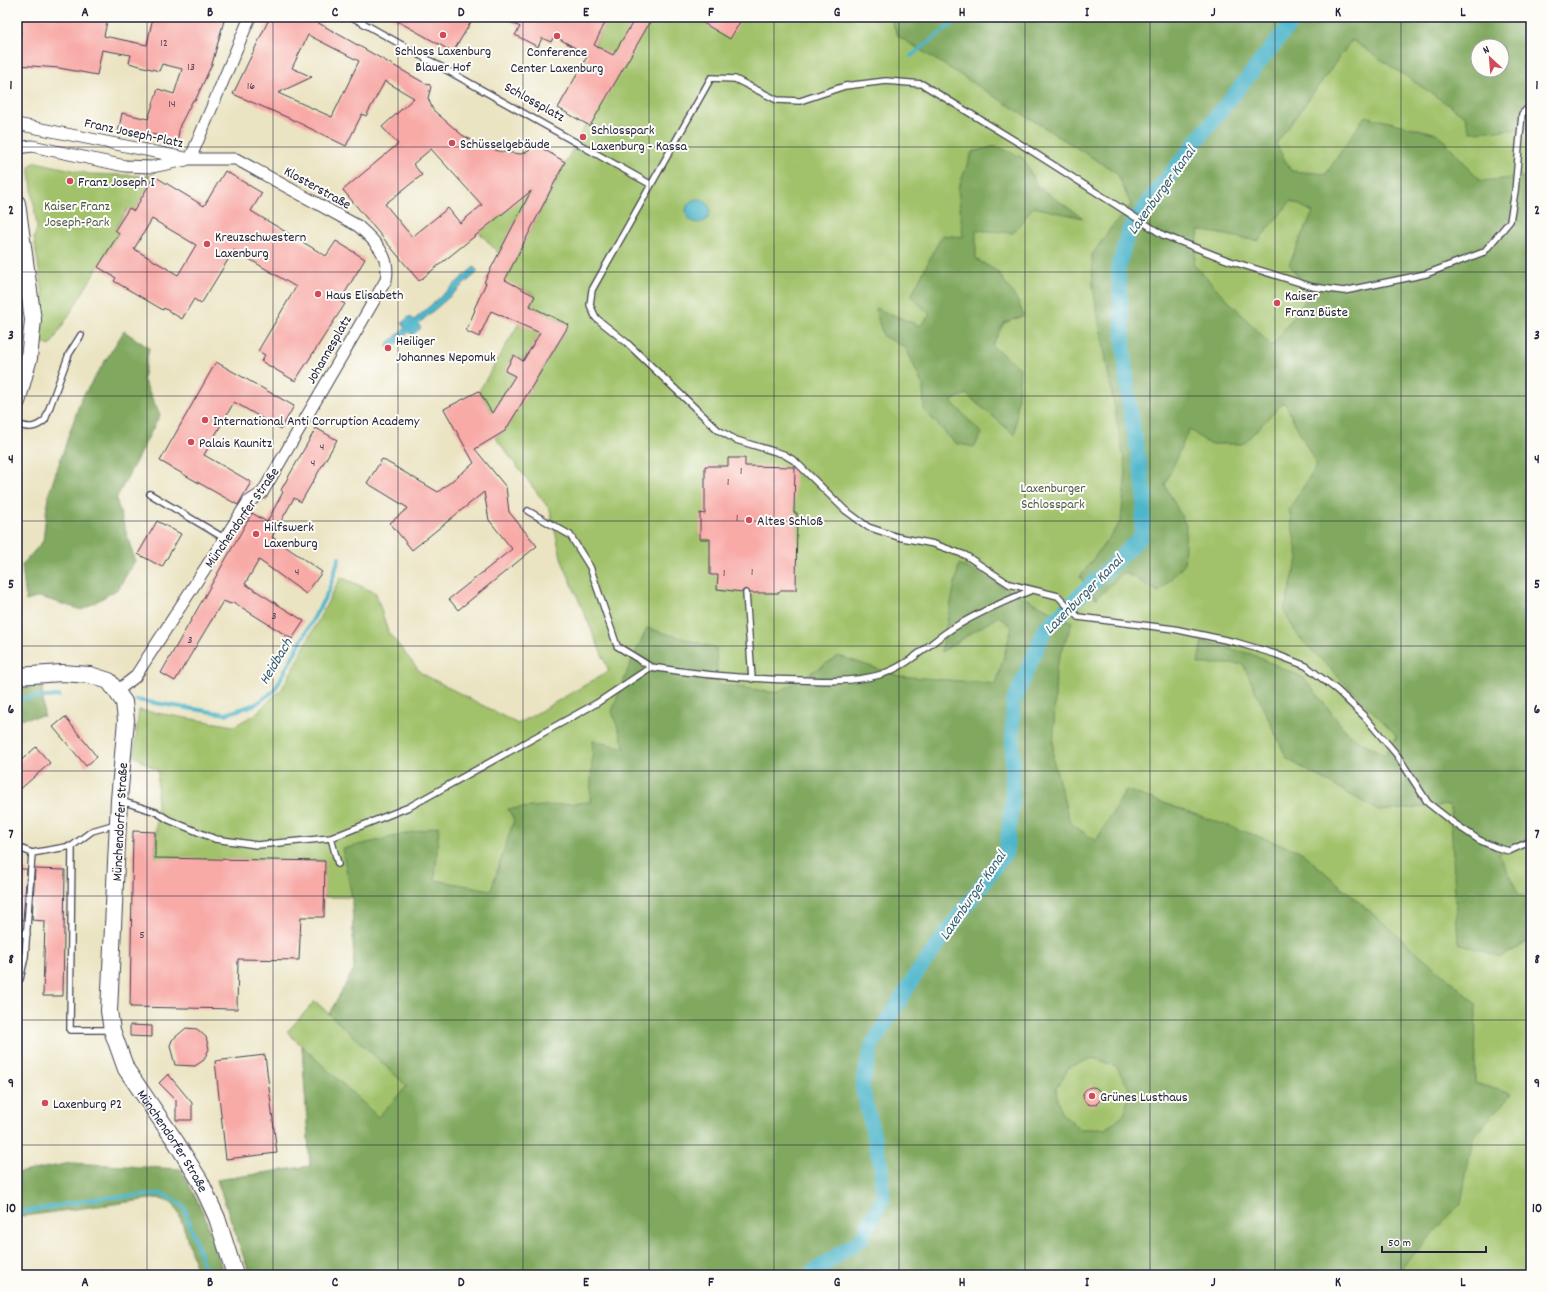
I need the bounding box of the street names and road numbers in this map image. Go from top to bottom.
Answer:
street label: Schlossplatz [500,78,569,128]
street label: Franz Joseph-Platz [82,114,186,154]
street label: Klosterstraße [280,162,354,215]
street label: Johannesplatz [302,311,358,388]
street label: Münchendorfer Straße [200,464,285,573]
street label: Münchendorfer Straße [108,762,134,882]
street label: Münchendorfer Straße [131,1086,212,1196]

